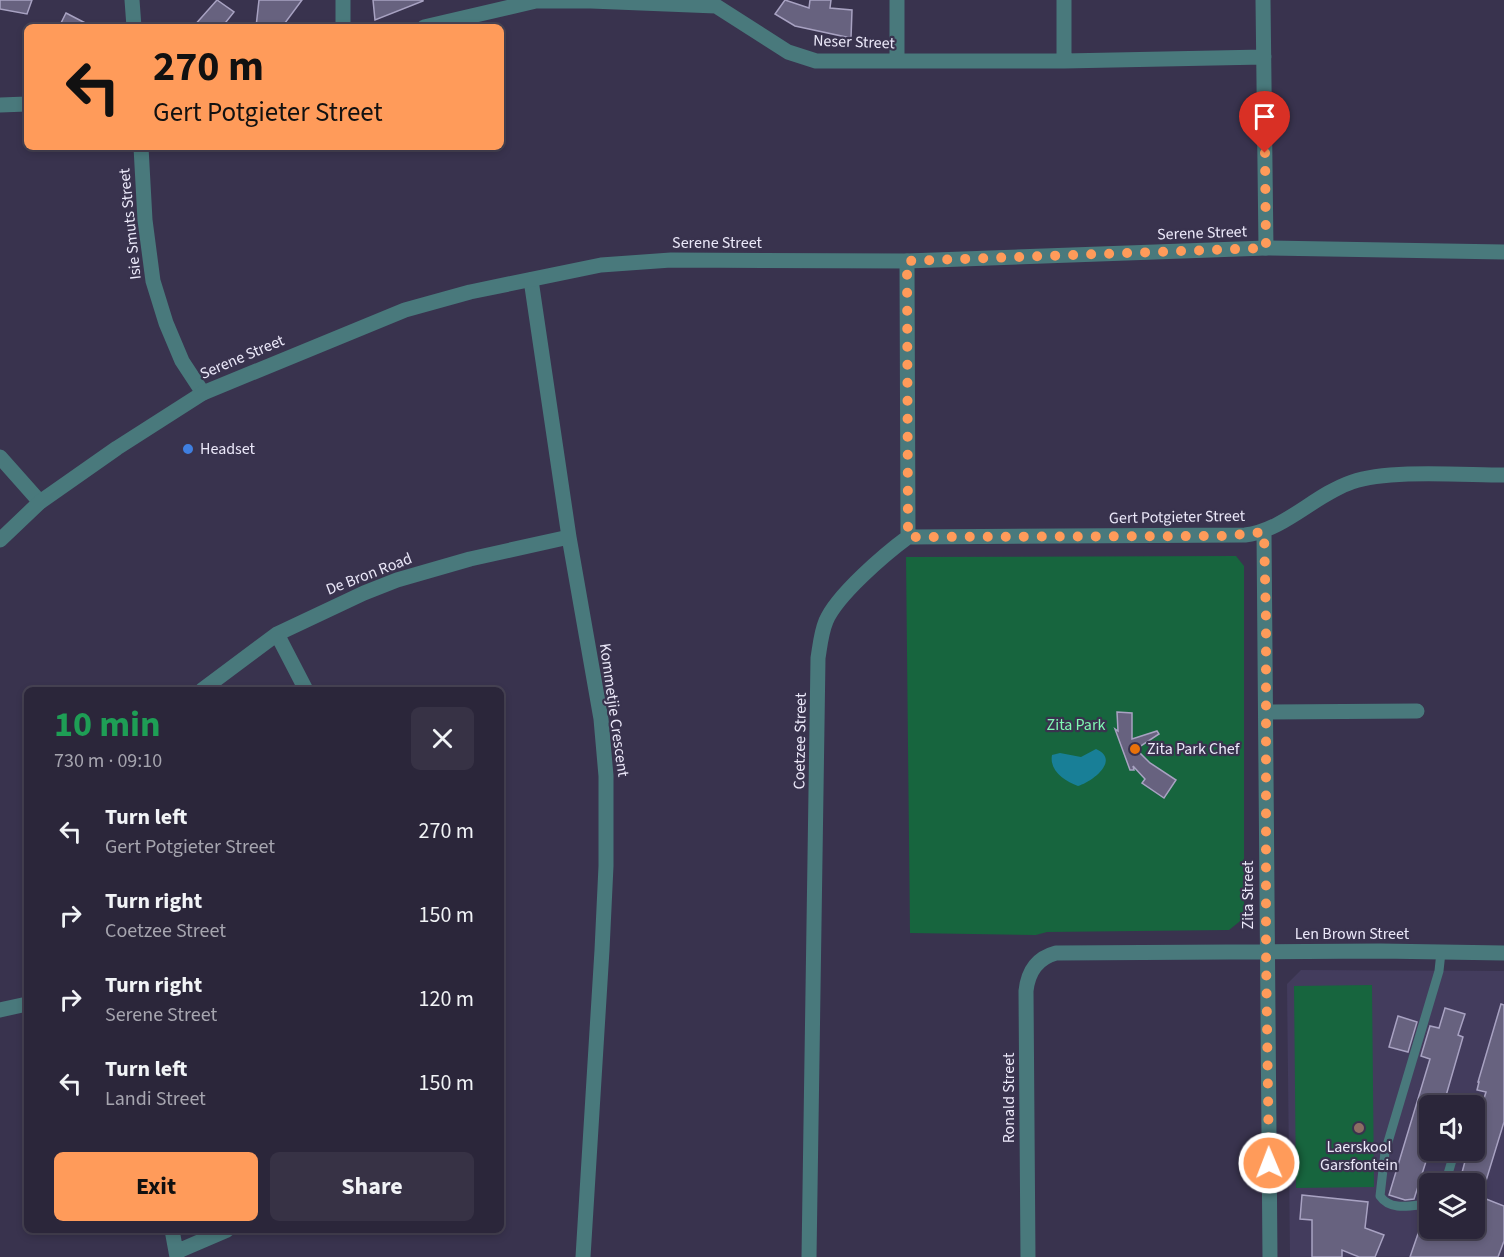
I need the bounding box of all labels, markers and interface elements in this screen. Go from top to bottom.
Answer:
street label: Neser Street [813,30,896,54]
text: 270 m [153,37,264,97]
icon: left [54,48,132,126]
pin [1239,91,1290,153]
text: Gert Potgieter Street [153,93,383,132]
icon: arrive [1248,100,1281,133]
street label: Isie Smuts Street [113,167,147,281]
street label: Serene Street [1157,220,1248,246]
street label: Serene Street [672,232,762,254]
street label: Serene Street [196,329,288,385]
place label: Headset [200,438,256,460]
marker: Headset [181,442,195,456]
street label: Gert Potgieter Street [1109,505,1246,529]
street label: De Bron Road [323,547,415,601]
street label: Kommetjie Crescent [594,642,634,779]
street label: Coetzee Street [788,692,812,790]
text: 10 min [54,699,161,750]
button: close [411,707,474,770]
park label: Zita Park [1047,714,1105,736]
place label: Zita Park Chef [1147,738,1241,760]
marker: Zita Park Chef [1128,742,1142,756]
text: 730 m · 09:10 [54,747,162,775]
text: Turn left [105,801,187,833]
icon: left [54,815,87,848]
text: 270 m [419,815,474,847]
text: Gert Potgieter Street [105,833,275,861]
street label: Zita Street [1237,860,1259,929]
text: Turn right [105,885,202,917]
icon: right [54,899,87,932]
text: 150 m [419,899,474,931]
text: Coetzee Street [105,917,226,945]
street label: Len Brown Street [1295,923,1410,945]
text: Turn right [105,969,202,1001]
icon: right [54,983,87,1016]
text: 120 m [419,983,474,1015]
text: Serene Street [105,1001,217,1029]
street label: Ronald Street [998,1052,1020,1143]
text: Turn left [105,1053,187,1085]
icon: left [54,1067,87,1100]
text: 150 m [419,1067,474,1099]
text: Landi Street [105,1085,206,1113]
map controls [1419,1095,1485,1239]
button: sound [1419,1095,1485,1161]
marker: Laerskool Garsfontein [1352,1121,1366,1135]
position arrow [1237,1131,1301,1195]
place label: Laerskool Garsfontein [1320,1136,1398,1176]
button: Exit [54,1152,258,1221]
button: Share [270,1152,474,1221]
button: layers [1419,1173,1485,1239]

